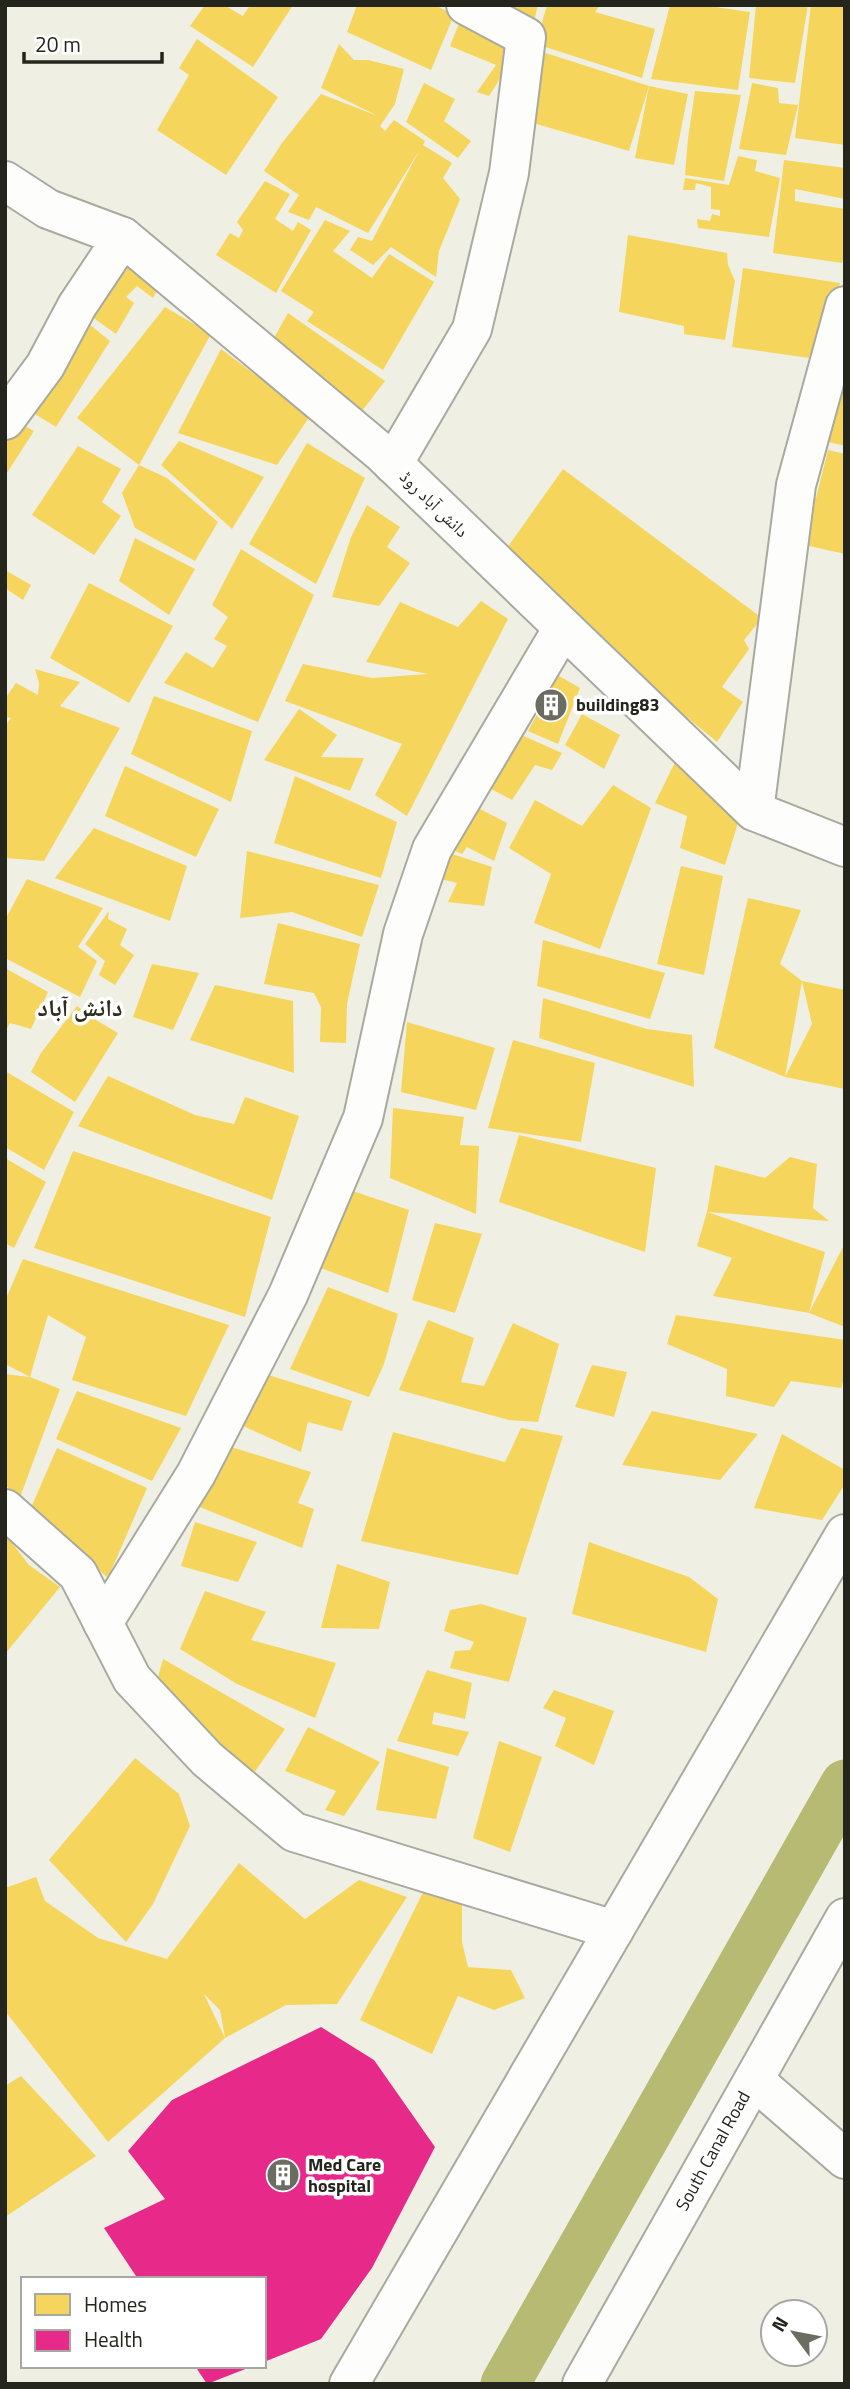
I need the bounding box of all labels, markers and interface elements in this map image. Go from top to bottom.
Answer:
scale bar [24,21,163,65]
text: 20 m [35,28,81,60]
street label: دانش آباد روڈ [394,464,475,544]
building icon: building83 [532,686,570,724]
place label: building83 [576,691,660,718]
district label: دانش آباد [38,989,122,1025]
street label: South Canal Road [668,2086,757,2216]
place label: Med Care hospital [308,2151,381,2199]
building icon: Med Care hospital [264,2156,302,2194]
legend [21,2277,266,2368]
text: Homes [84,2288,147,2320]
north arrow [759,2298,829,2368]
text: N [763,2310,795,2337]
text: Health [84,2323,143,2355]

